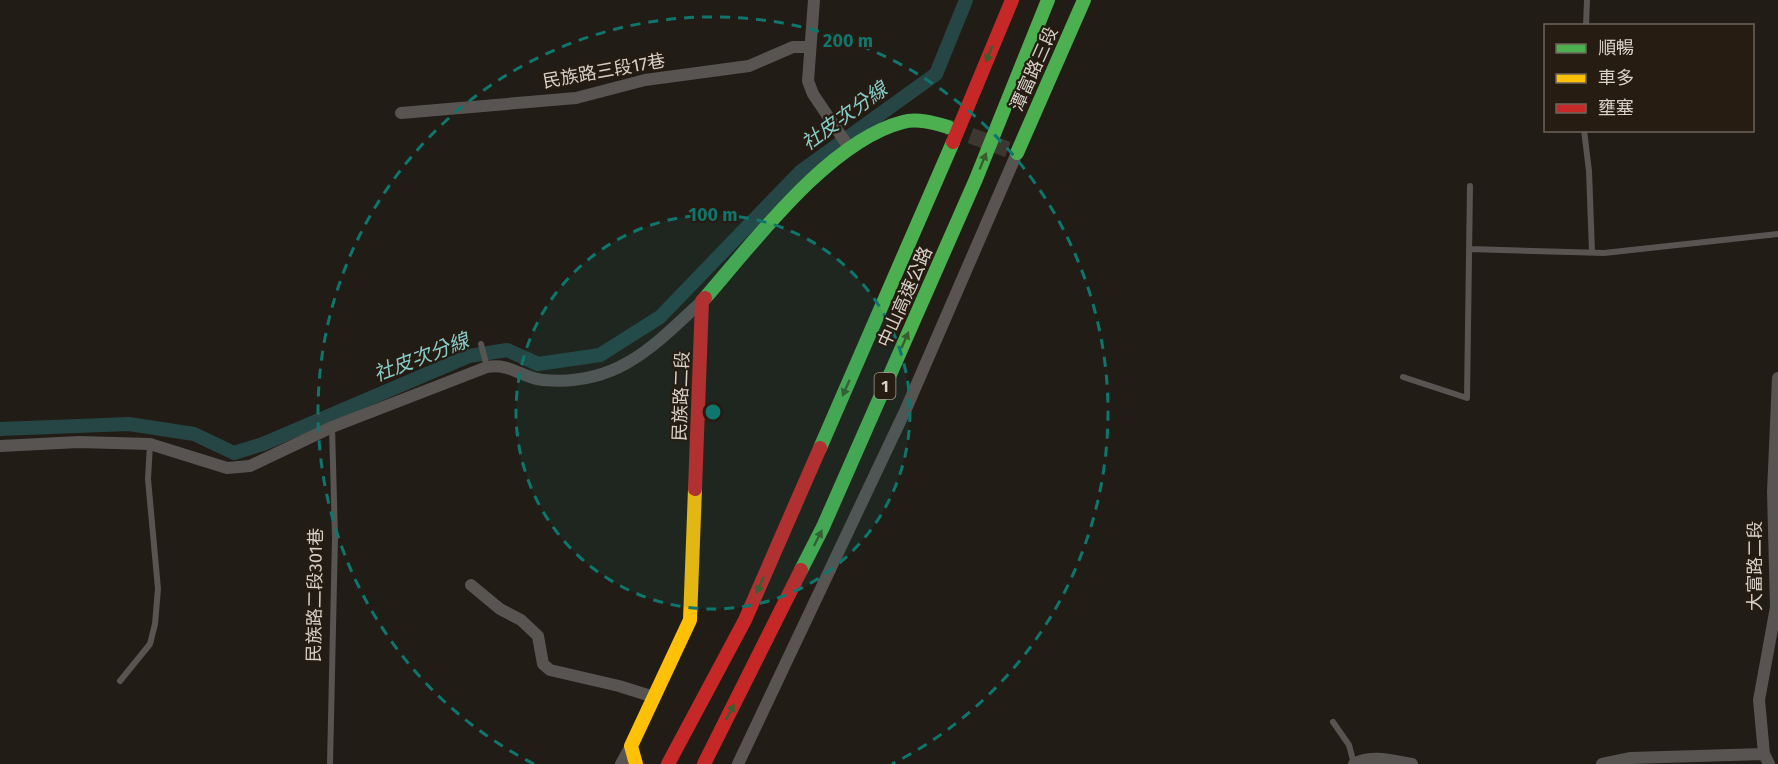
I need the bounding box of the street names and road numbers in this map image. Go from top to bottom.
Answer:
street label: 潭富路三段 [1006,23,1062,115]
street label: 民族路三段17巷 [541,49,667,93]
street label: 中山高速公路 [873,243,937,351]
street label: 民族路二段 [668,351,694,441]
road number: 1 [874,373,896,399]
street label: 大富路二段 [1744,521,1766,611]
street label: 民族路二段301巷 [303,528,327,662]

